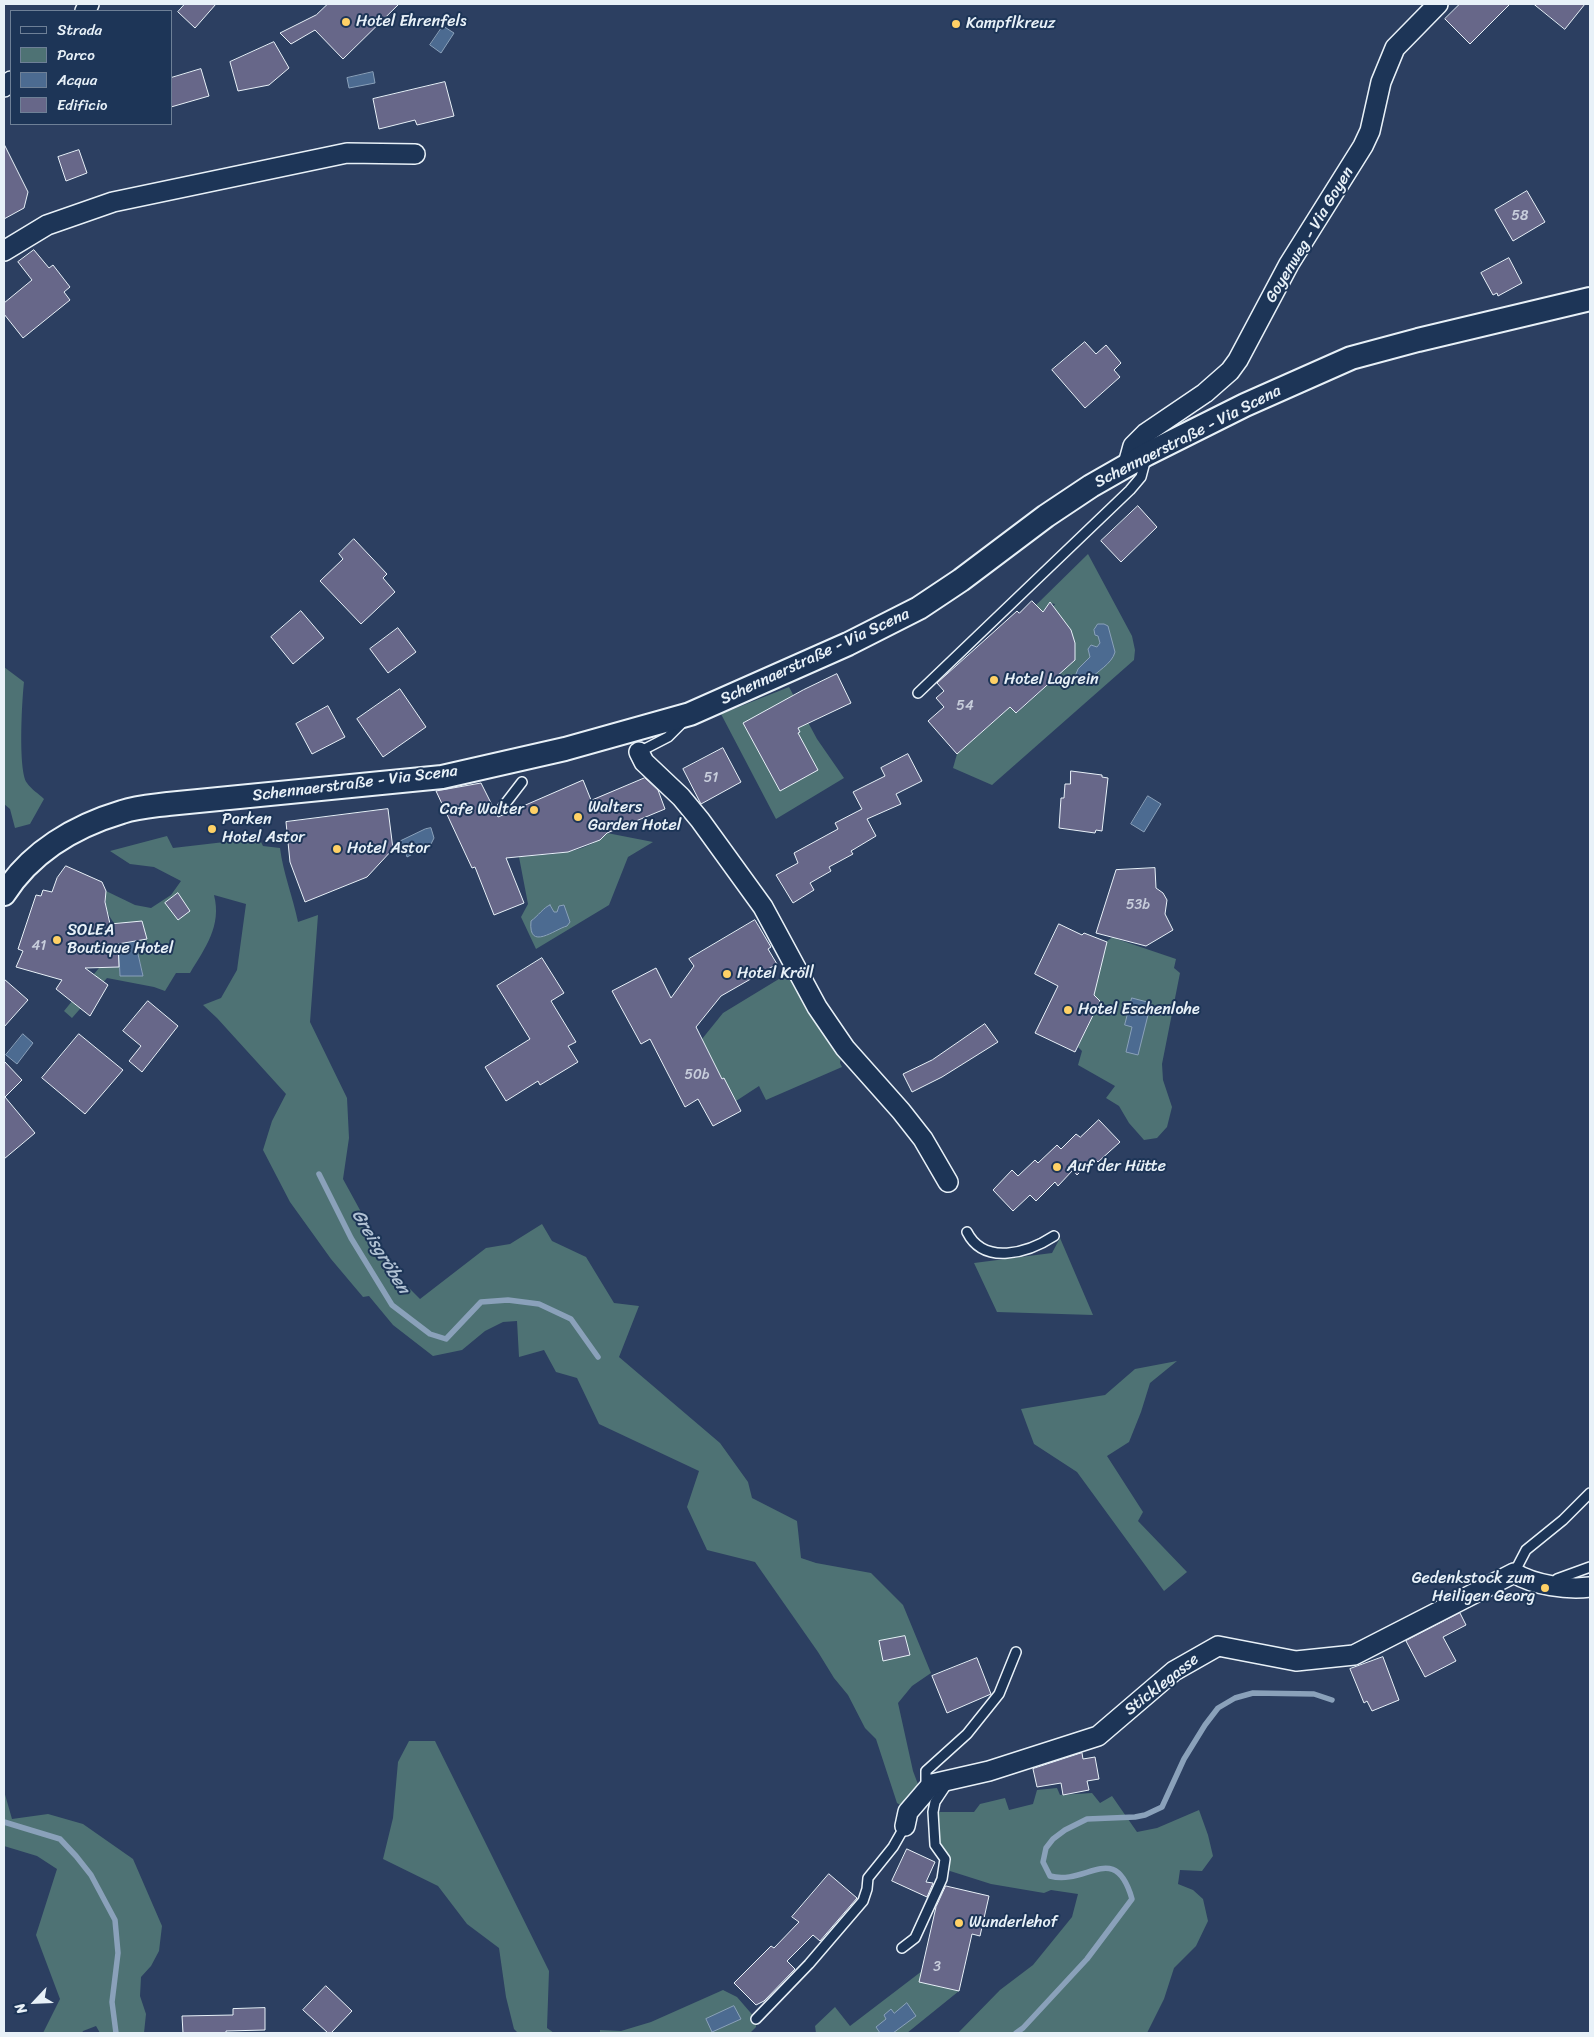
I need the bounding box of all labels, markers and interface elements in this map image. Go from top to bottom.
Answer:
legend [10,10,172,125]
place label: Hotel Ehrenfels [356,12,467,32]
place label: Kampflkreuz [966,14,1055,34]
marker: Hotel Ehrenfels [340,16,352,28]
text: Strada [57,17,102,43]
marker: Kampflkreuz [950,18,962,30]
text: Parco [57,42,95,68]
text: Acqua [57,67,97,93]
text: Edificio [57,92,108,118]
street label: Goyenweg - Via Goyen [1262,164,1358,306]
house number: 58 [1512,208,1528,224]
street label: Schennaerstraße - Via Scena [1092,382,1284,492]
street label: Schennaerstraße - Via Scena [717,605,913,709]
place label: Hotel Lagrein [1004,670,1099,690]
marker: Hotel Lagrein [988,674,1000,686]
house number: 54 [956,698,974,714]
street label: Schennaerstraße - Via Scena [251,762,459,806]
house number: 51 [704,770,718,786]
place label: Walters Garden Hotel [588,798,681,836]
place label: Cafe Walter [440,800,524,820]
marker: Cafe Walter [528,804,540,816]
place label: Parken Hotel Astor [222,810,305,848]
marker: Walters Garden Hotel [572,811,584,823]
marker: Parken Hotel Astor [206,823,218,835]
place label: Hotel Astor [347,839,430,859]
marker: Hotel Astor [331,843,343,855]
house number: 53b [1126,897,1150,913]
place label: SOLEA Boutique Hotel [67,921,173,959]
marker: SOLEA Boutique Hotel [51,934,63,946]
house number: 41 [32,938,46,954]
place label: Hotel Kröll [737,964,814,984]
marker: Hotel Kröll [721,968,733,980]
place label: Hotel Eschenlohe [1078,1000,1200,1020]
marker: Hotel Eschenlohe [1062,1004,1074,1016]
house number: 50b [684,1067,710,1083]
place label: Auf der Hütte [1067,1157,1166,1177]
marker: Auf der Hütte [1051,1161,1063,1173]
water label: Greisgröben [346,1206,414,1298]
place label: Gedenkstock zum Heiligen Georg [1412,1569,1535,1607]
marker: Gedenkstock zum Heiligen Georg [1539,1582,1551,1594]
street label: Sticklegasse [1121,1650,1203,1720]
place label: Wunderlehof [969,1913,1057,1933]
marker: Wunderlehof [953,1917,965,1929]
house number: 3 [933,1959,941,1975]
north arrow [10,1977,60,2027]
text: N [8,1999,34,2018]

